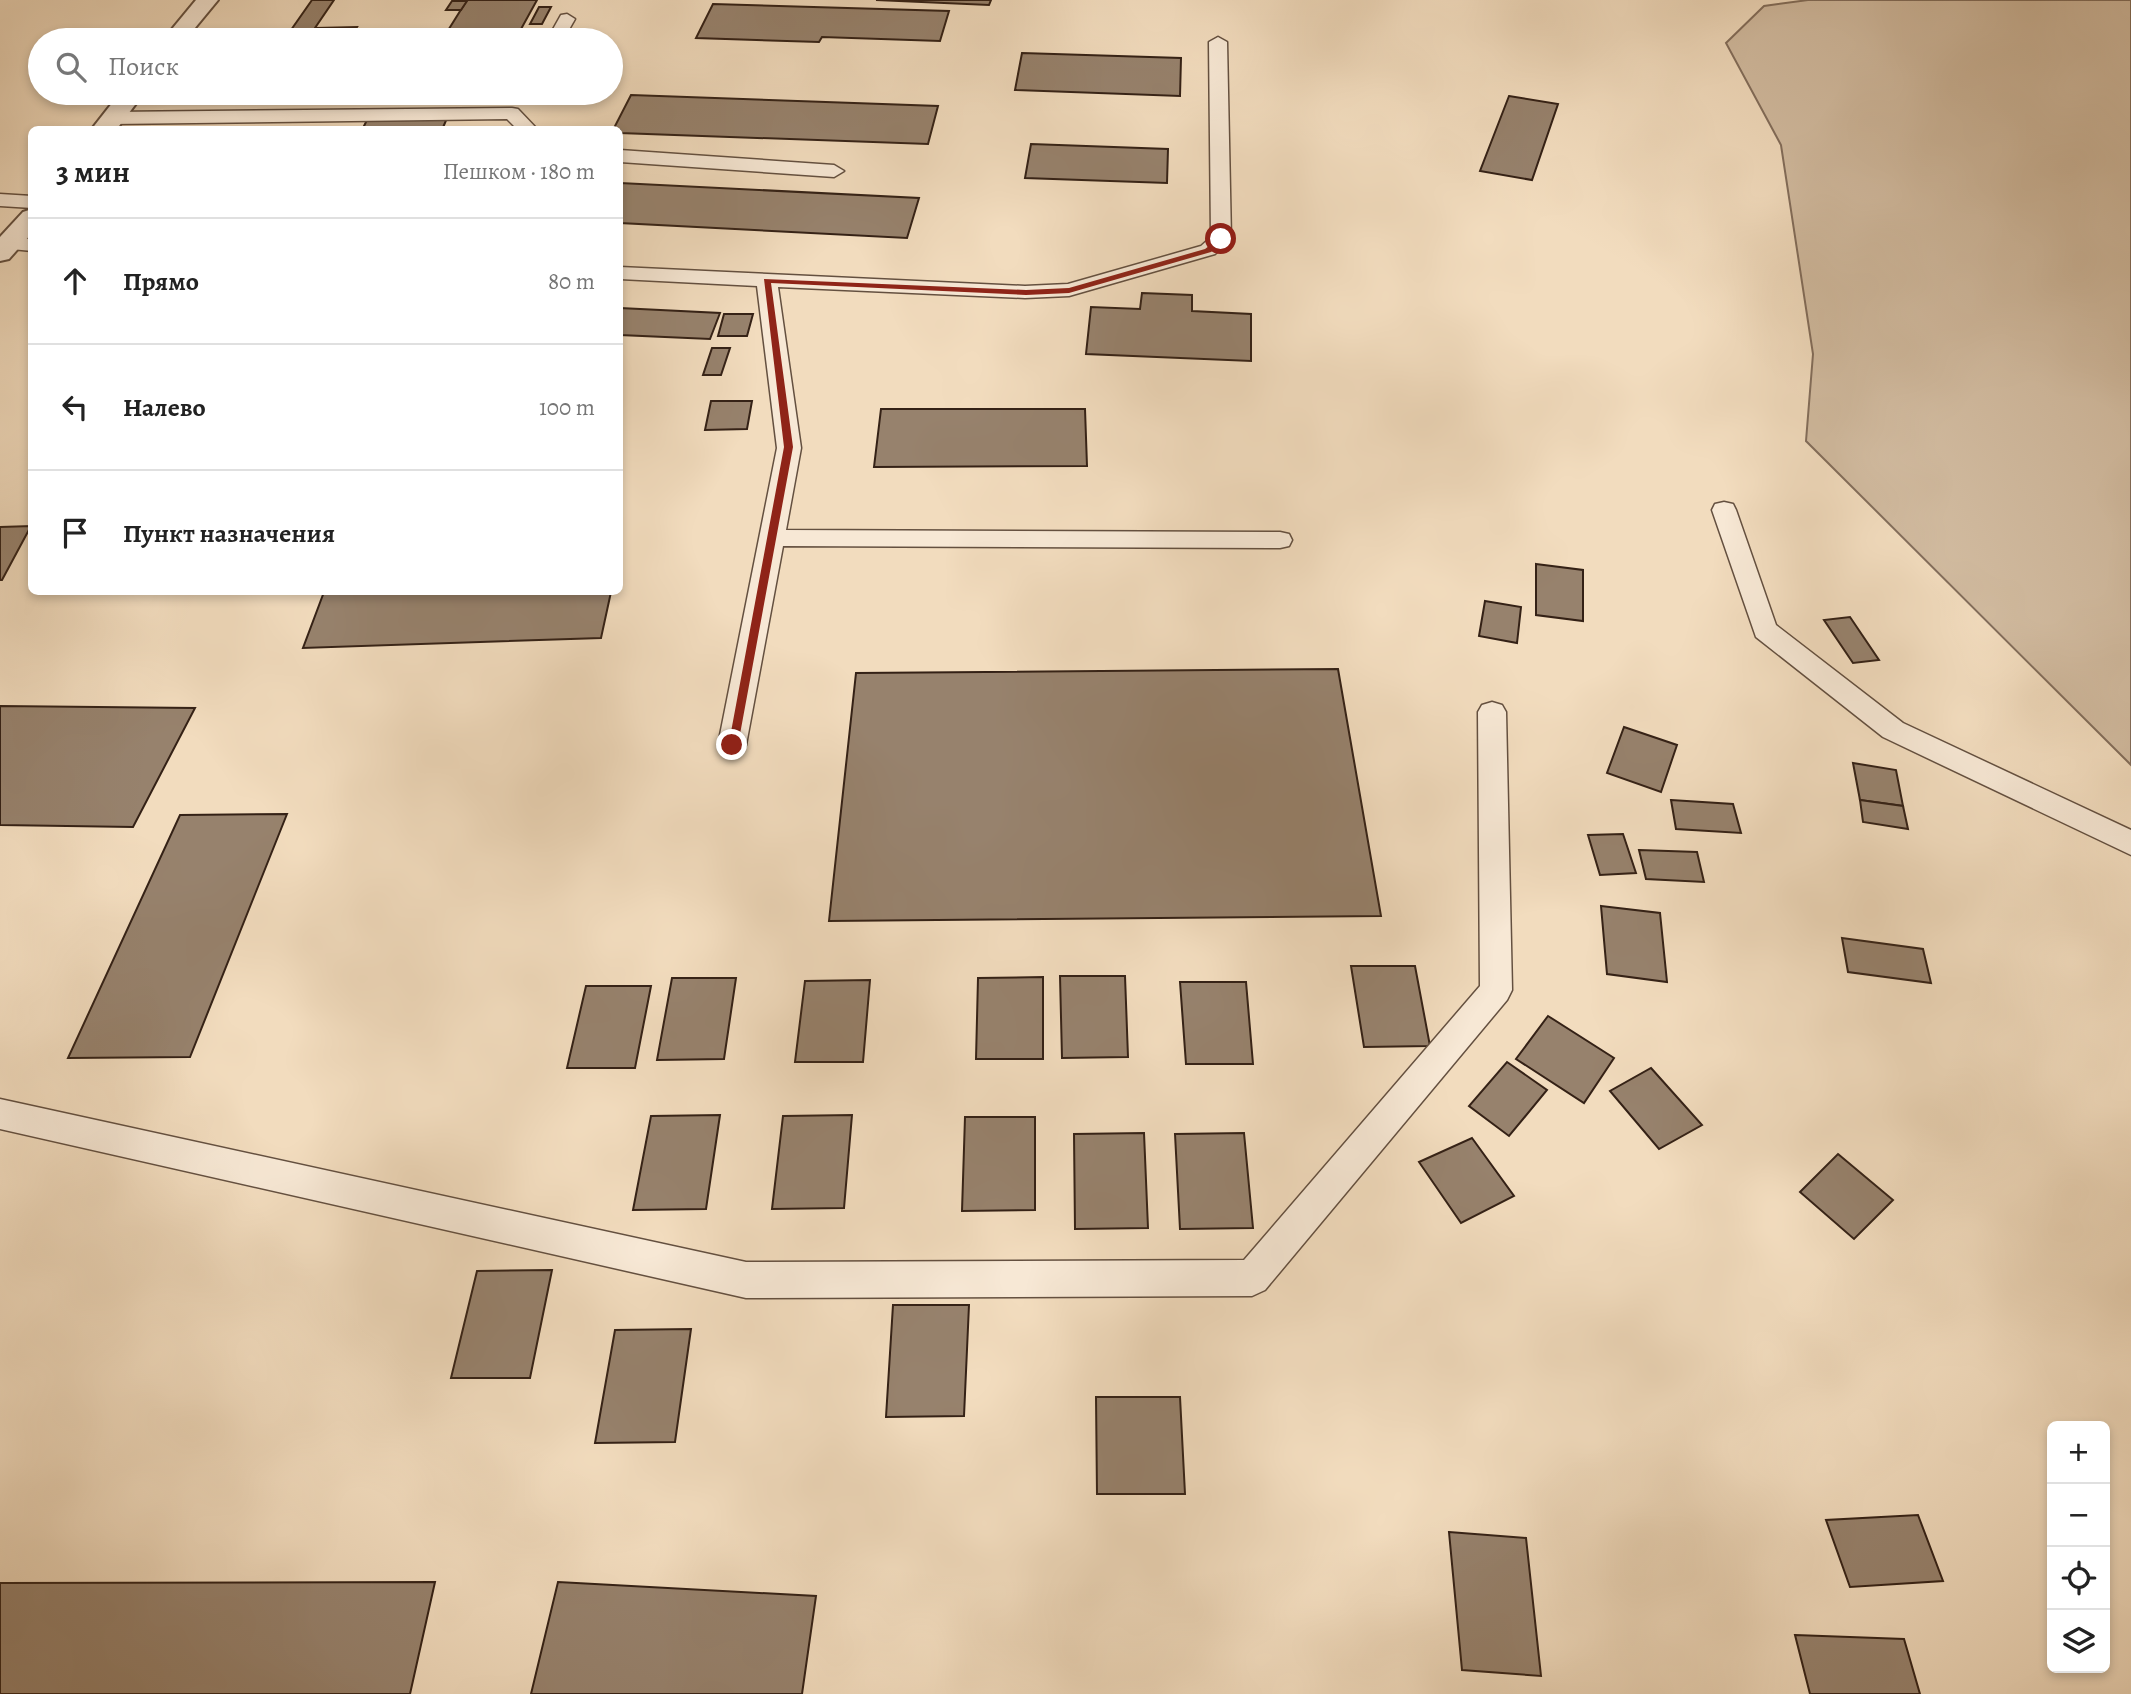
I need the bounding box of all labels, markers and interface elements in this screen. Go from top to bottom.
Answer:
search box [28,28,623,105]
icon: search [52,48,90,86]
text: Поиск [108,49,179,84]
text: 3 мин [56,152,130,192]
text: Пешком · 180 m [443,156,595,187]
route start [1205,223,1236,254]
icon: ahead [56,262,94,300]
text: Прямо [123,264,199,299]
text: 80 m [548,266,595,297]
icon: left [56,388,94,426]
text: Налево [123,390,206,425]
text: 100 m [539,392,595,423]
icon: arrive [56,514,94,552]
text: Пункт назначения [123,516,335,551]
route end [716,729,747,760]
map controls [2047,1421,2110,1673]
button: + [2047,1421,2110,1484]
button: − [2047,1484,2110,1547]
button: locate [2047,1547,2110,1610]
button: layers [2047,1610,2110,1673]

